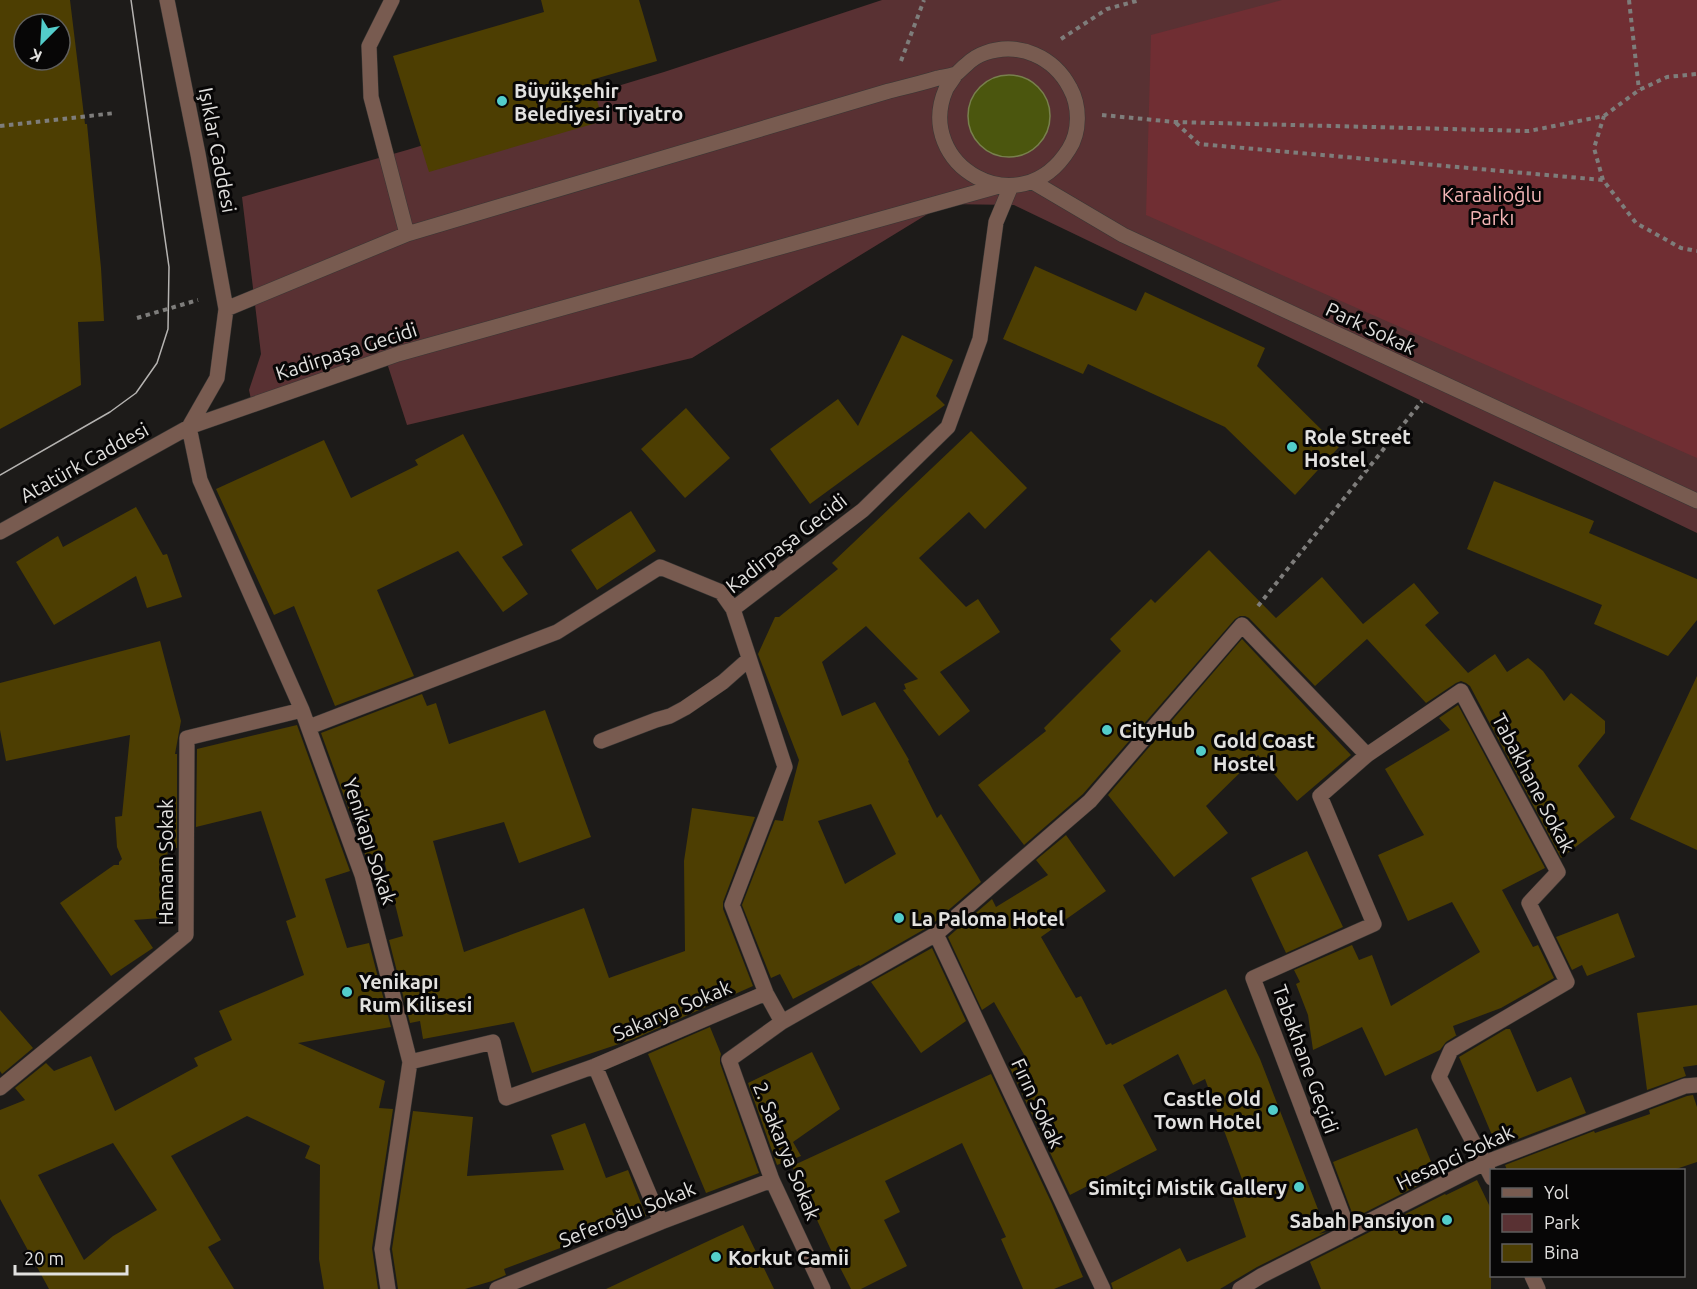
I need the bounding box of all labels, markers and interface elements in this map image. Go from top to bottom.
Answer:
north arrow [12,12,72,72]
text: K [27,45,44,66]
place label: Büyükşehir Belediyesi Tiyatro [514,79,683,125]
street label: Işıklar Caddesi [195,85,241,215]
marker: Büyükşehir Belediyesi Tiyatro [495,94,509,108]
park label: Karaalioğlu Parkı [1442,183,1542,229]
street label: Park Sokak [1322,297,1420,359]
street label: Kadirpaşa Gecidi [272,317,420,385]
street label: Atatürk Caddesi [16,417,152,507]
place label: Role Street Hostel [1304,425,1411,471]
marker: Role Street Hostel [1285,440,1299,454]
street label: Kadirpaşa Gecidi [721,489,851,597]
street label: Tabakhane Sokak [1488,710,1580,856]
place label: CityHub [1119,719,1195,742]
marker: CityHub [1100,723,1114,737]
place label: Gold Coast Hostel [1213,729,1316,775]
marker: Gold Coast Hostel [1194,744,1208,758]
street label: Yenikapı Sokak [339,775,401,907]
street label: Hamam Sokak [154,799,177,925]
place label: La Paloma Hotel [911,907,1064,930]
marker: La Paloma Hotel [892,911,906,925]
place label: Yenikapı Rum Kilisesi [359,970,472,1016]
street label: Sakarya Sokak [609,975,735,1045]
street label: Tabakhane Geçidi [1268,982,1344,1136]
marker: Yenikapı Rum Kilisesi [340,985,354,999]
street label: Fırın Sokak [1007,1054,1069,1152]
street label: 2. Sakarya Sokak [749,1079,825,1223]
place label: Castle Old Town Hotel [1154,1087,1261,1133]
marker: Castle Old Town Hotel [1266,1103,1280,1117]
street label: Hesapci Sokak [1393,1120,1517,1194]
legend [1490,1169,1685,1277]
street label: Seferoğlu Sokak [556,1176,698,1252]
place label: Simitçi Mistik Gallery [1088,1176,1287,1199]
marker: Simitçi Mistik Gallery [1292,1180,1306,1194]
text: Yol [1544,1182,1569,1202]
place label: Sabah Pansiyon [1290,1209,1435,1232]
text: Park [1544,1212,1580,1232]
marker: Sabah Pansiyon [1440,1213,1454,1227]
scale bar [15,1238,128,1276]
text: Bina [1544,1242,1579,1262]
place label: Korkut Camii [728,1246,849,1269]
text: 20 m [24,1248,64,1268]
marker: Korkut Camii [709,1250,723,1264]

